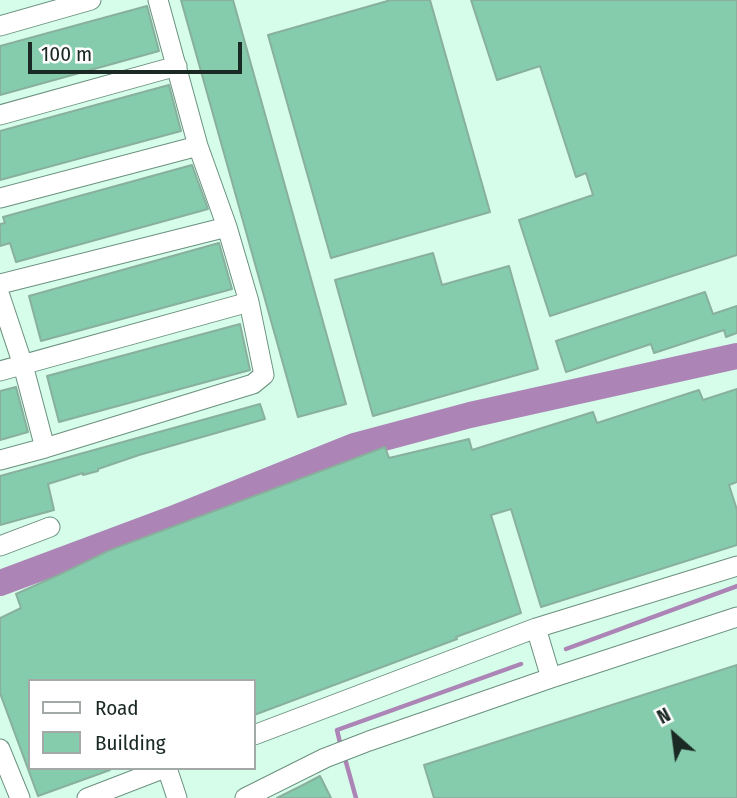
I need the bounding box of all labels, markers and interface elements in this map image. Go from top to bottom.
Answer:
scale bar [32,28,245,72]
text: 100 m [41,41,92,67]
legend [28,679,256,770]
text: Road [95,695,139,721]
north arrow [639,700,709,770]
text: N [653,703,674,729]
text: Building [95,730,166,756]

